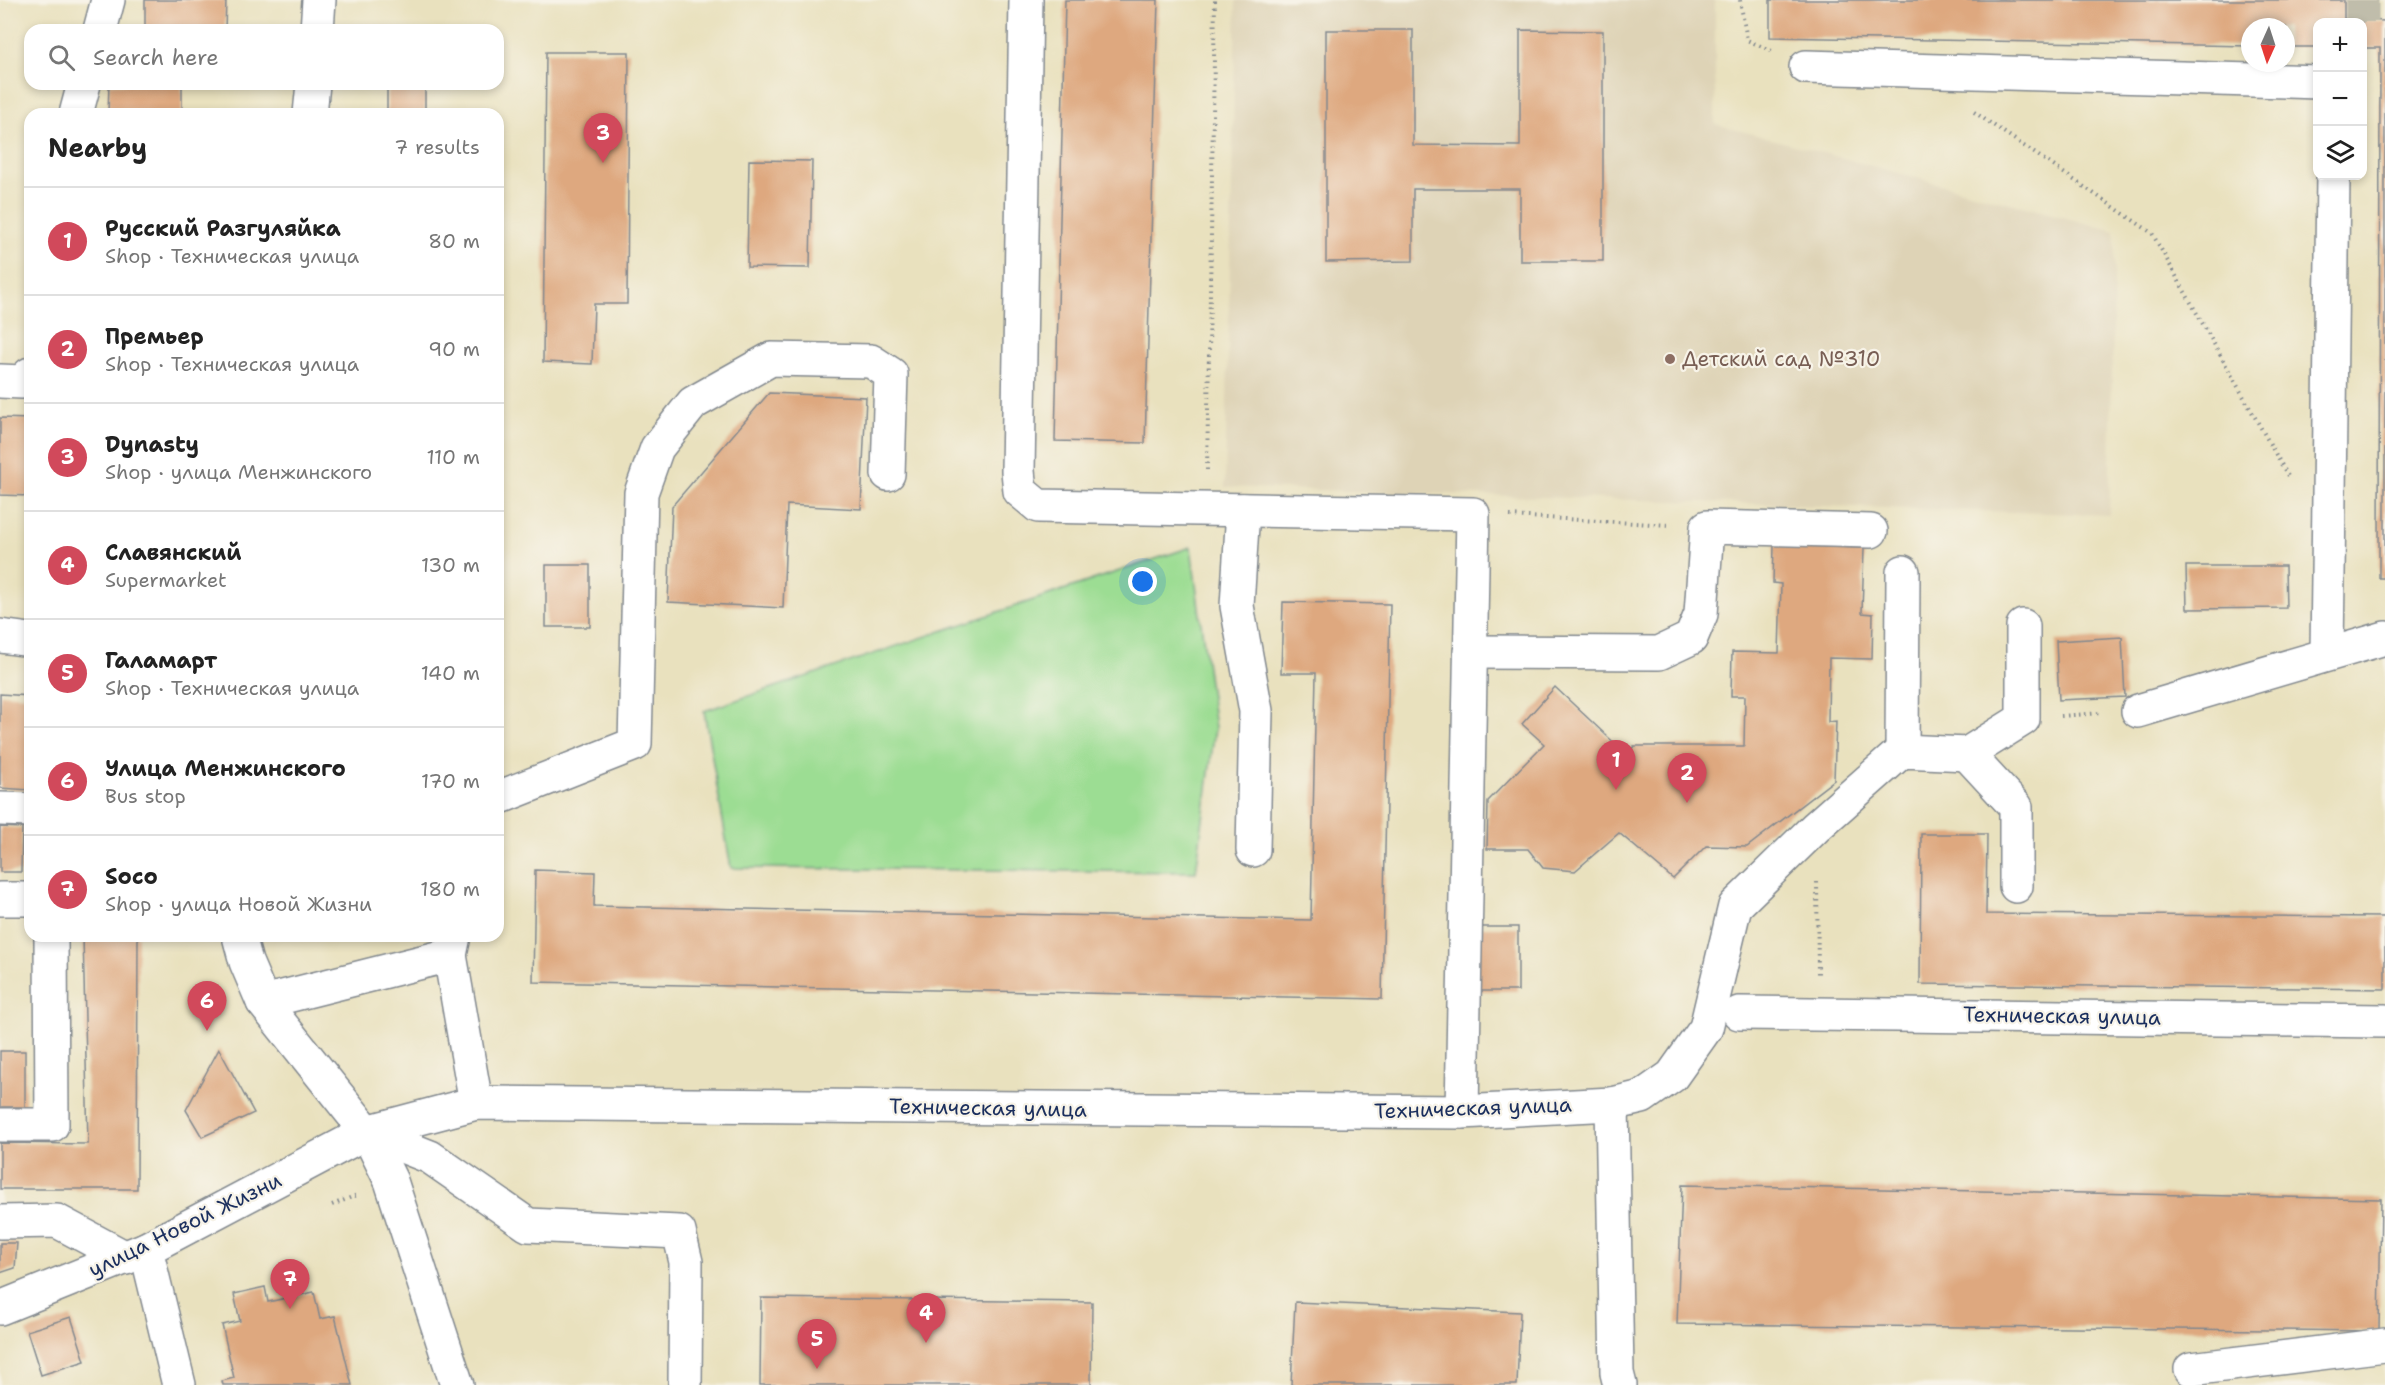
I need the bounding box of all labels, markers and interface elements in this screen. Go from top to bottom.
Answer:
north arrow [2241,18,2295,72]
map controls [2313,18,2367,180]
button: + [2313,18,2367,72]
search box [24,24,504,90]
icon: search [45,41,78,74]
text: Search here [93,43,219,72]
button: − [2313,72,2367,126]
pin: 3 [584,114,622,163]
button: layers [2313,126,2367,180]
text: Nearby [48,130,147,165]
text: 7 results [394,134,480,160]
text: Русский Разгуляйка [105,214,341,243]
text: 1 [63,228,72,254]
text: 80 m [428,228,480,254]
text: Shop · Техническая улица [105,243,359,269]
text: Премьер [105,322,204,351]
text: 2 [61,336,75,362]
text: 90 m [428,336,480,362]
place label: Детский сад №310 [1682,345,1880,373]
text: Shop · Техническая улица [105,351,359,377]
marker: Детский сад №310 [1663,352,1677,366]
text: Dynasty [105,430,199,459]
text: 3 [61,444,75,470]
text: 110 m [426,444,480,470]
text: Shop · улица Менжинского [105,459,372,485]
text: Славянский [105,538,241,567]
text: 4 [61,552,75,578]
text: 130 m [421,552,480,578]
text: Supermarket [105,567,227,593]
your location [1128,567,1157,596]
text: Галамарт [105,646,217,675]
text: 5 [61,660,74,686]
text: 140 m [421,660,480,686]
text: Shop · Техническая улица [105,675,359,701]
pin: 1 [1596,740,1636,790]
text: Улица Менжинского [105,754,346,783]
pin: 2 [1668,754,1706,803]
text: 6 [61,768,75,794]
text: 170 m [421,768,480,794]
text: Bus stop [105,783,186,809]
text: Soco [105,862,158,891]
text: 7 [61,876,75,902]
text: 180 m [420,876,480,902]
text: Shop · улица Новой Жизни [105,891,372,917]
pin: 6 [188,982,226,1031]
street label: Техническая улица [1963,1000,2161,1032]
street label: Техническая улица [1374,1091,1572,1125]
street label: Техническая улица [889,1092,1087,1124]
street label: улица Новой Жизни [84,1166,286,1284]
pin: 7 [270,1260,310,1309]
pin: 4 [906,1294,946,1343]
pin: 5 [798,1320,836,1369]

